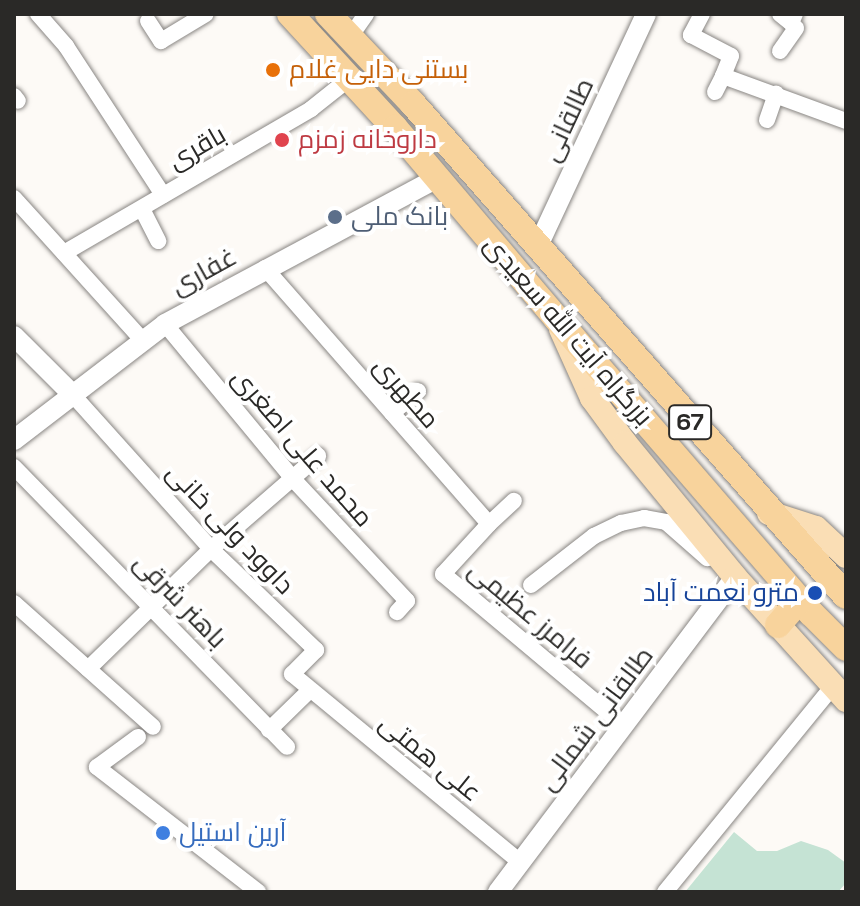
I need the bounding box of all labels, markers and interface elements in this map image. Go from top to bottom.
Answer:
place label: بستنی دایی غلام [289,54,469,86]
marker: بستنی دایی غلام [264,61,282,79]
street label: طالقانی [535,73,601,167]
street label: باقری [163,119,231,177]
place label: داروخانه زمزم [298,124,437,156]
marker: داروخانه زمزم [273,131,291,149]
place label: بانک ملی [351,201,448,233]
marker: بانک ملی [326,208,344,226]
street label: بزرگراه آیت الله سعیدی [477,230,659,432]
street label: غفاری [166,241,242,303]
street label: مطهری [367,351,445,435]
street label: محمد علی اصغری [225,362,379,534]
road number: 67 [668,402,712,442]
street label: داوود ولی خانی [160,457,300,601]
street label: باهنر شرقی [127,547,233,655]
street label: فرامرز عظیمی [462,554,598,676]
place label: مترو نعمت آباد [643,577,799,609]
marker: مترو نعمت آباد [806,584,824,602]
street label: طالقانی شمالی [532,641,660,797]
street label: علی همتی [373,708,487,808]
place label: آرین استیل [179,817,287,849]
marker: آرین استیل [154,824,172,842]

